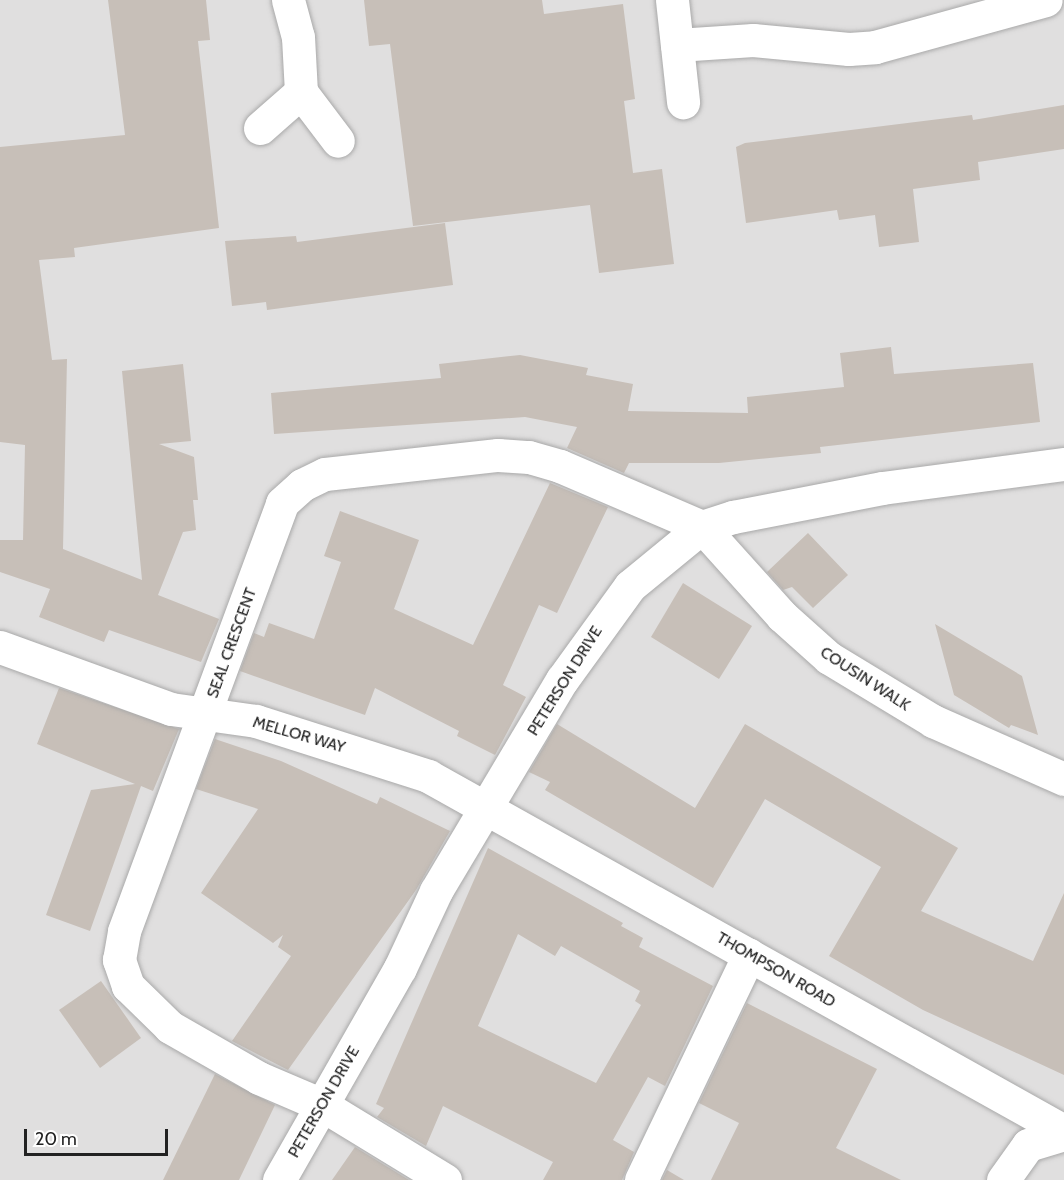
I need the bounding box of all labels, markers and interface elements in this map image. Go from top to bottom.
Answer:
street label: SEAL CRESCENT [203,585,261,701]
street label: PETERSON DRIVE [524,623,606,739]
street label: COUSIN WALK [816,643,914,715]
street label: MELLOR WAY [250,713,348,757]
street label: THOMPSON ROAD [713,928,839,1012]
street label: PETERSON DRIVE [284,1043,364,1161]
scale bar [27,1117,171,1155]
text: 20 m [35,1128,77,1150]

